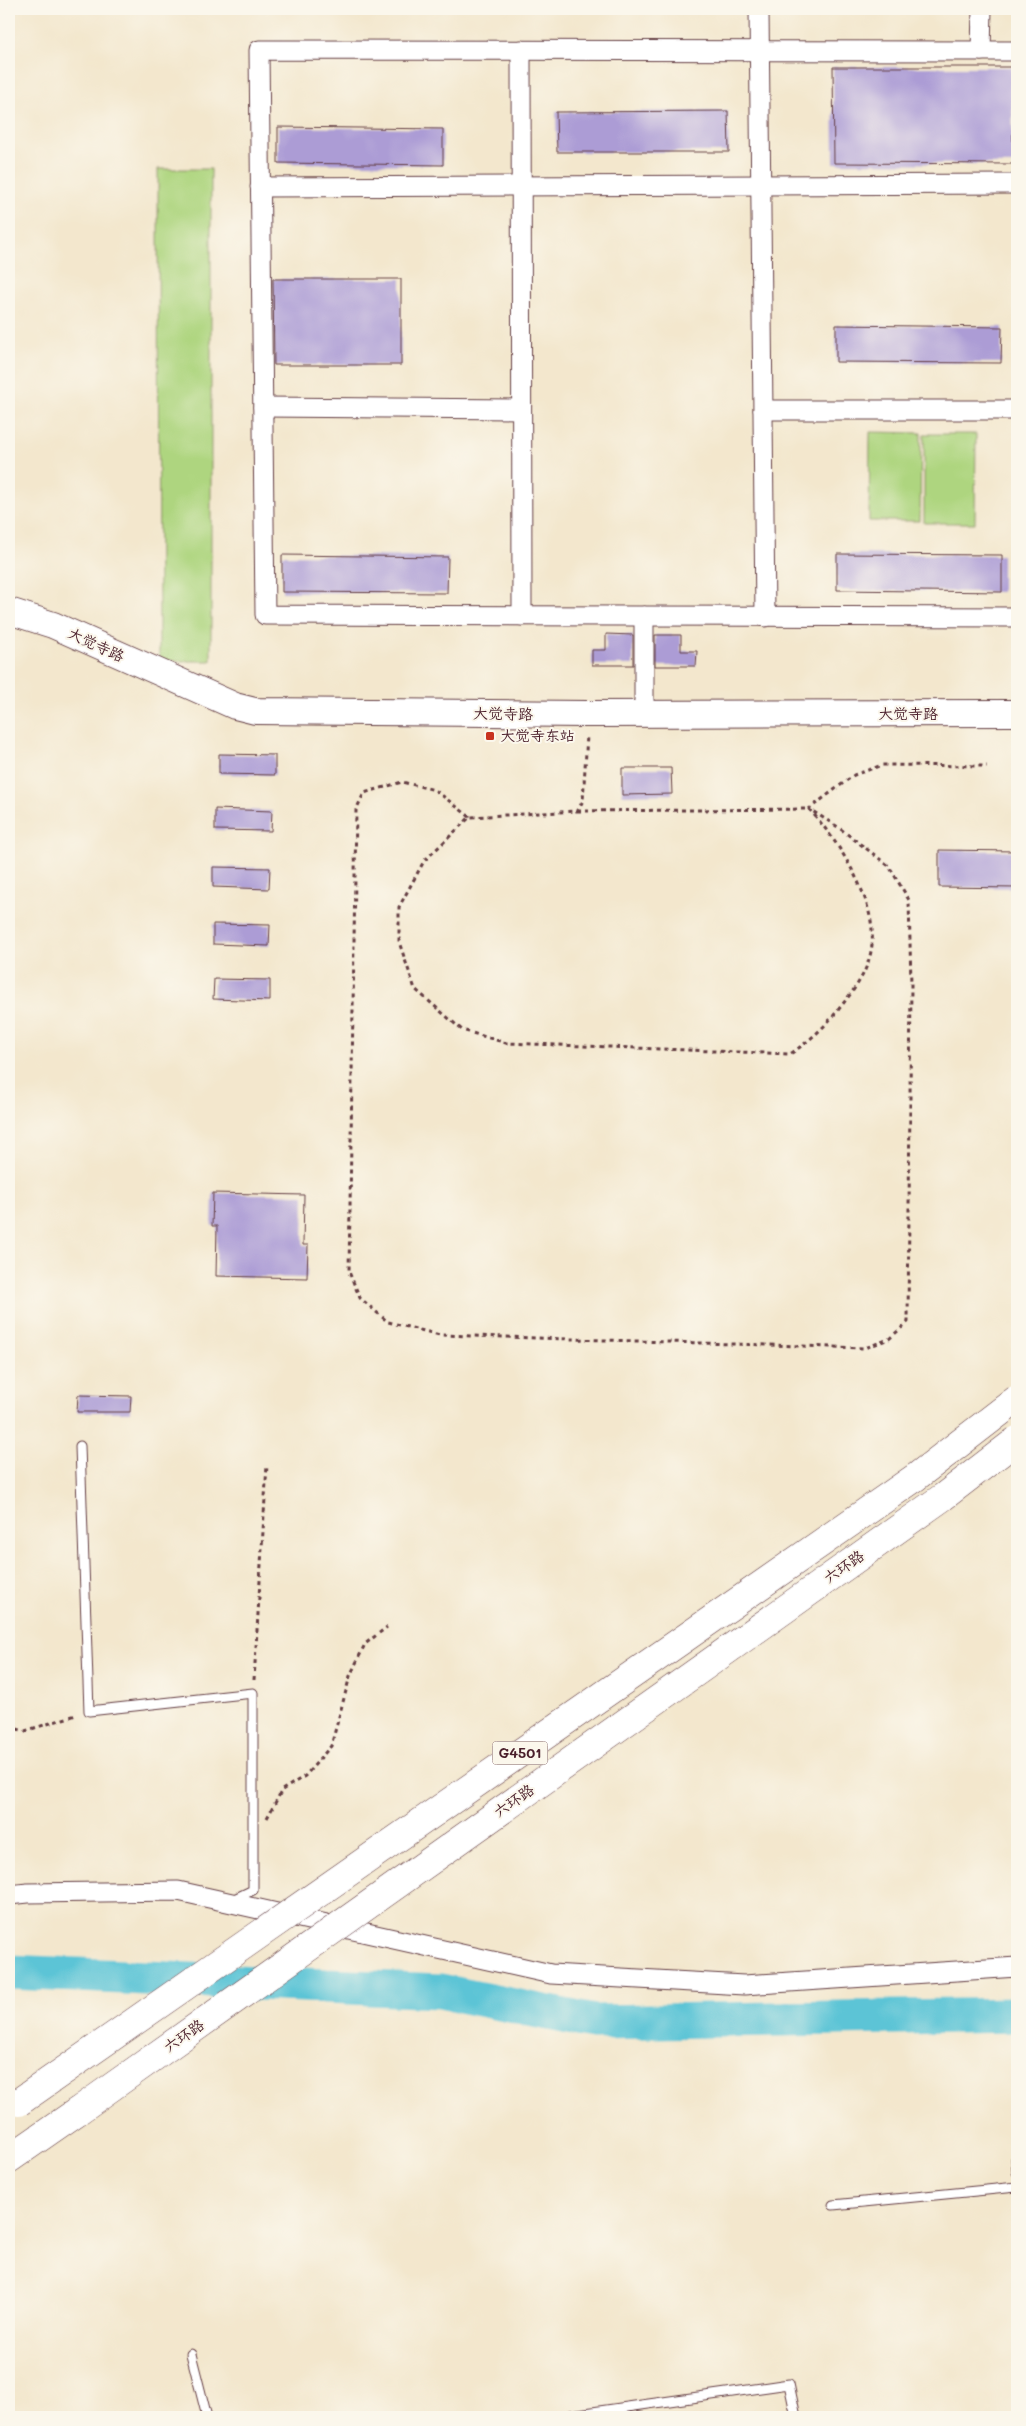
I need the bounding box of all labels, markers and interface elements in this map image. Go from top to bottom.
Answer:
street label: 大觉寺路 [65,622,128,666]
street label: 大觉寺路 [473,702,533,724]
street label: 大觉寺路 [878,703,938,723]
place label: 大觉寺东站 [500,725,575,745]
marker: 大觉寺东站 [484,730,496,742]
street label: 六环路 [819,1545,868,1587]
road number: G4501 [492,1742,548,1765]
street label: 六环路 [489,1779,538,1821]
street label: 六环路 [159,2014,208,2056]

